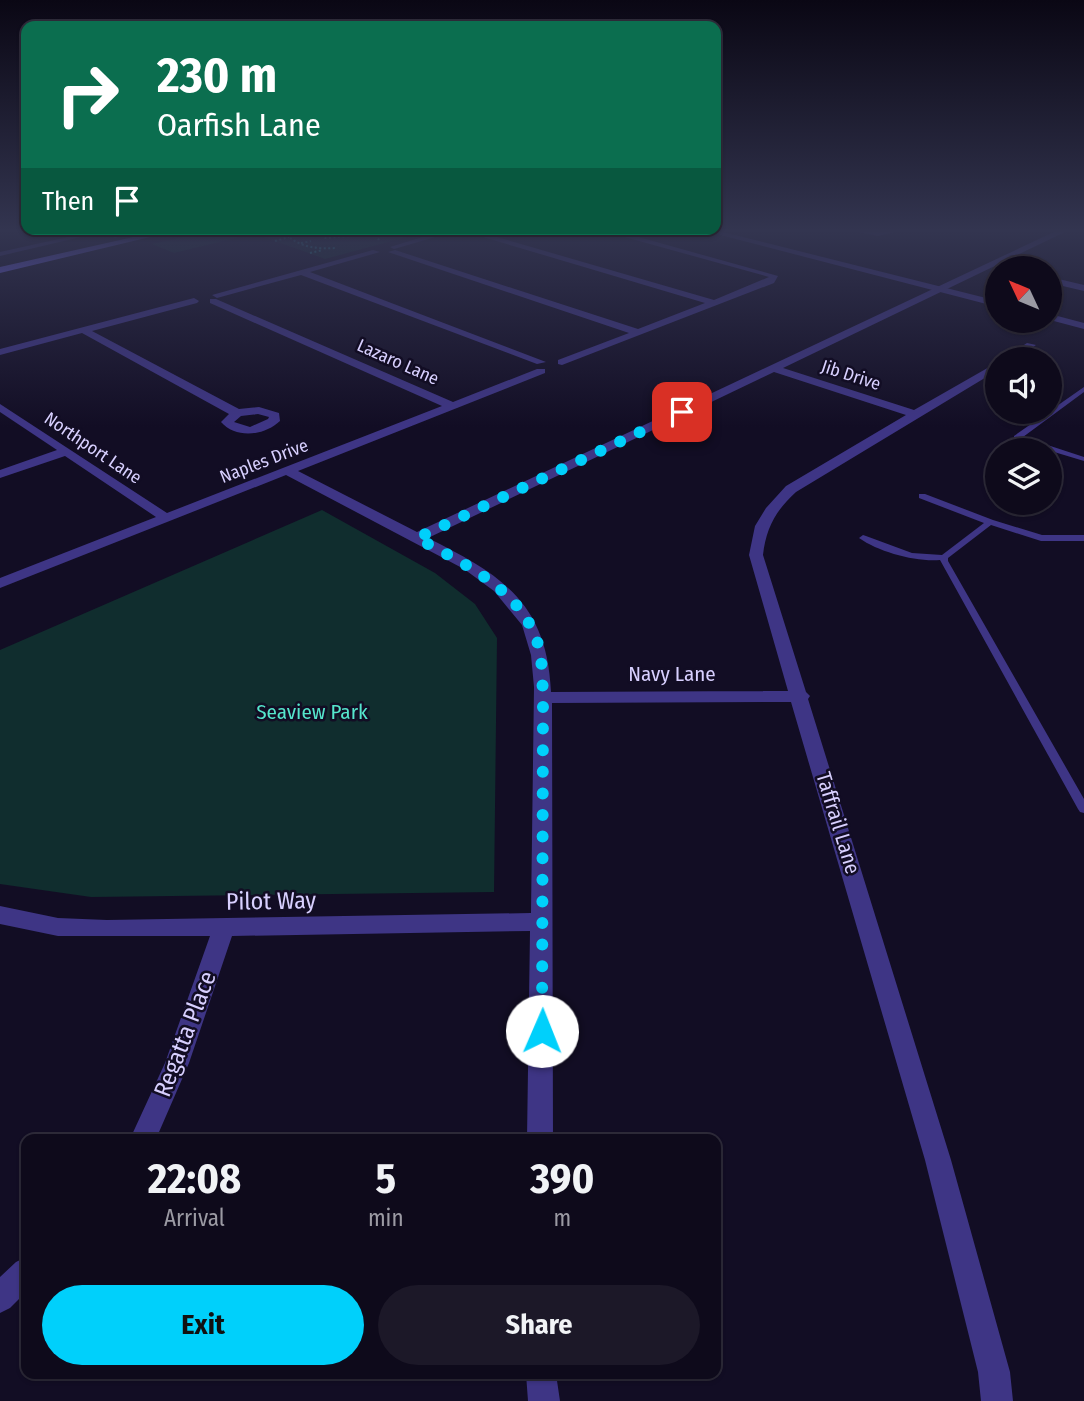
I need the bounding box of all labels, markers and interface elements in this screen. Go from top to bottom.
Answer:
text: 230 m [157,46,277,105]
icon: right [42,49,133,140]
text: Oarfish Lane [157,106,321,144]
icon: arrive [108,182,146,220]
text: Then [42,186,94,217]
north arrow [985,256,1062,332]
map controls [985,256,1062,515]
street label: Lazaro Lane [354,334,442,390]
button: sound [985,347,1062,424]
street label: Jib Drive [818,355,884,395]
pin [652,382,712,442]
icon: arrive [663,393,701,431]
street label: Northport Lane [40,407,146,489]
street label: Naples Drive [217,434,311,488]
button: layers [985,438,1062,515]
street label: Navy Lane [628,661,716,687]
park label: Seaview Park [256,699,368,725]
street label: Taffrail Lane [810,769,866,877]
street label: Pilot Way [226,886,317,916]
street label: Regatta Place [148,967,222,1101]
position arrow [505,994,579,1068]
text: 22:08 [148,1154,241,1204]
text: 5 [375,1154,396,1204]
text: 390 [530,1154,594,1204]
text: Arrival [164,1204,225,1232]
text: min [368,1204,404,1232]
text: m [553,1204,571,1232]
button: Exit [42,1285,364,1365]
button: Share [378,1285,700,1365]

